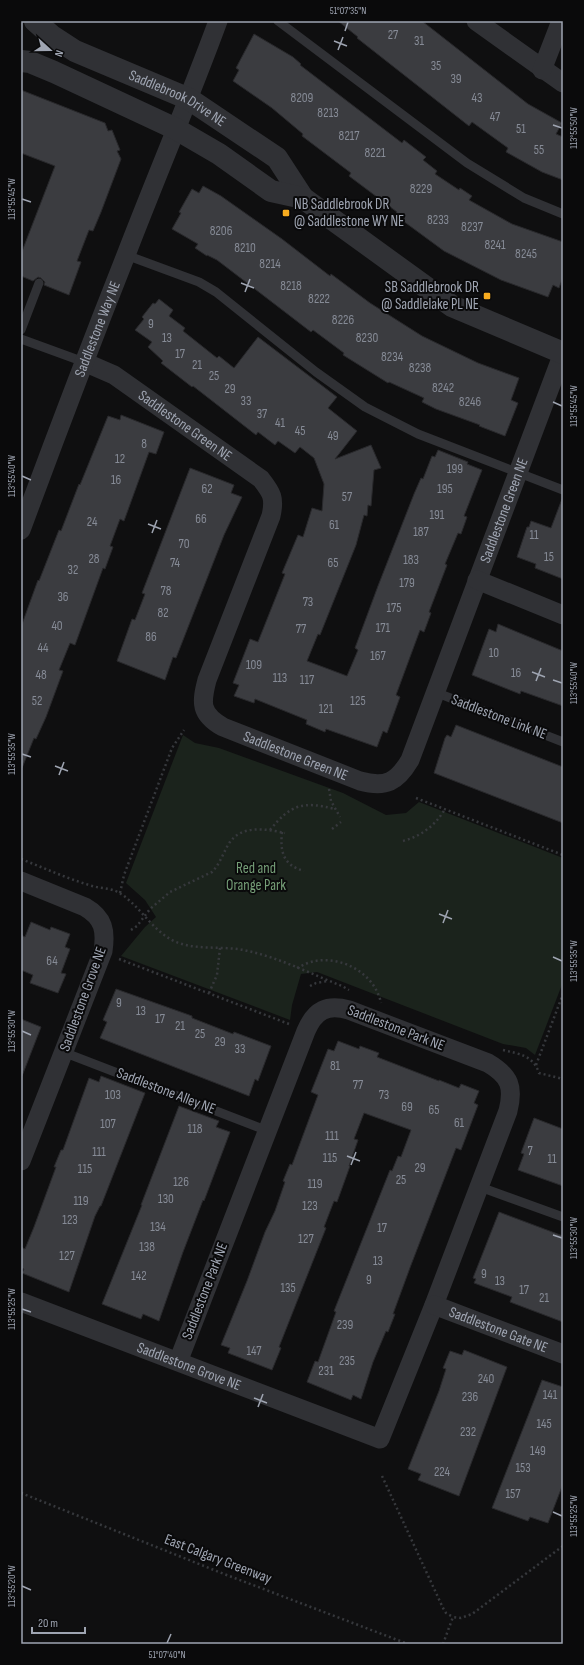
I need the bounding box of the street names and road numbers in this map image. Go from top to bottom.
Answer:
street label: Saddlebrook Drive NE [126,65,230,131]
street label: Saddlestone Way NE [70,278,124,380]
street label: Saddlestone Green NE [135,386,236,465]
street label: Saddlestone Green NE [475,455,532,566]
street label: Saddlestone Link NE [448,690,550,744]
street label: Saddlestone Green NE [241,727,351,785]
street label: Saddlestone Grove NE [55,944,111,1054]
street label: Saddlestone Park NE [345,1001,447,1055]
street label: Saddlestone Alley NE [114,1063,218,1119]
street label: Saddlestone Park NE [178,1240,232,1342]
street label: Saddlestone Gate NE [446,1302,551,1357]
street label: Saddlestone Grove NE [134,1338,244,1395]
street label: East Calgary Greenway [162,1530,275,1588]

